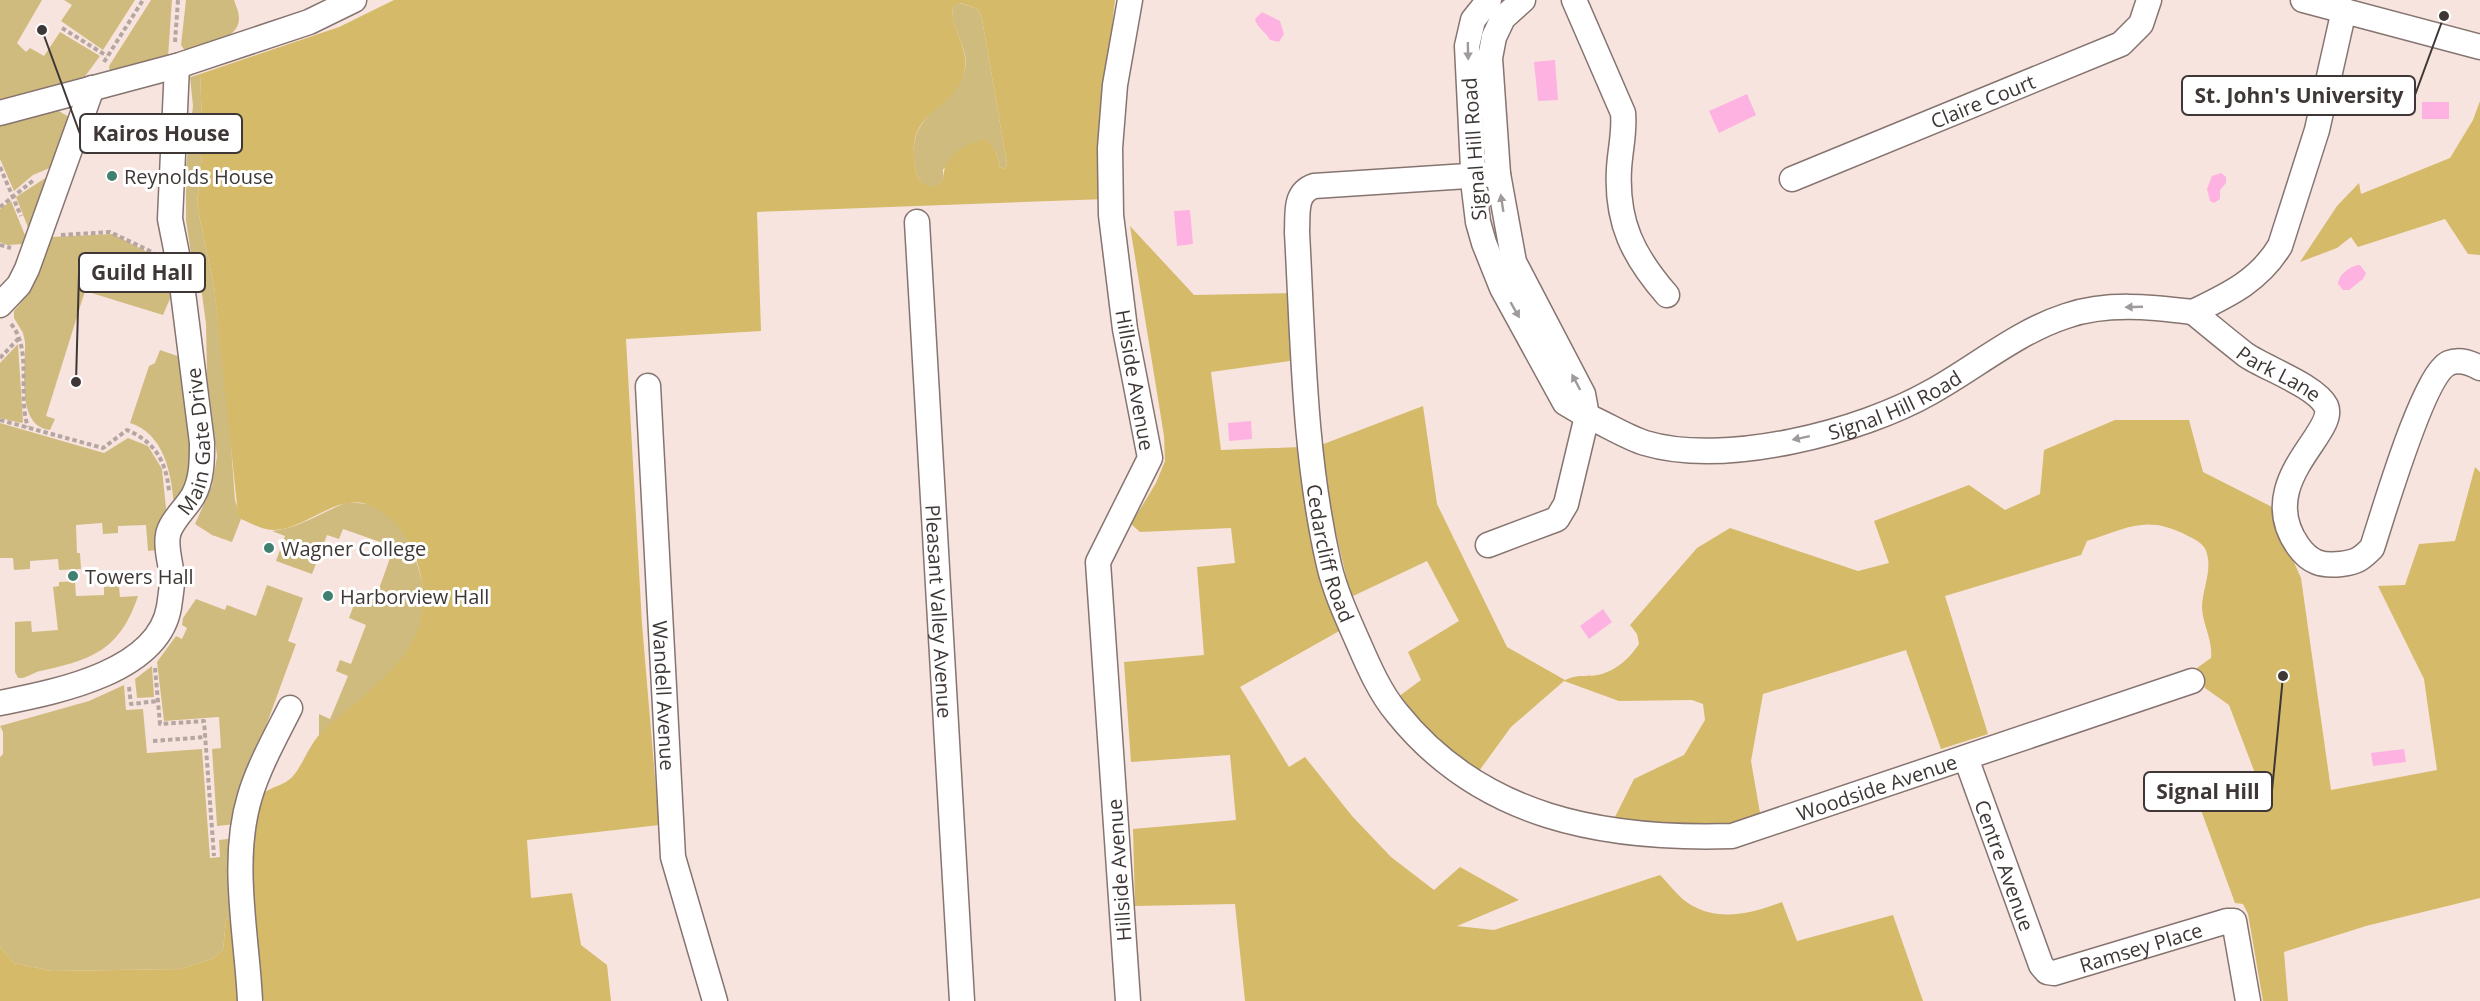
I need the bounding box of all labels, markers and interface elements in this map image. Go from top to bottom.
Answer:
one-way arrow [1463,42,1473,61]
street label: Claire Court [1926,67,2039,134]
callout: St. John's University [2182,76,2415,115]
street label: Signal Hill Road [1456,77,1492,221]
text: St. John's University [2194,81,2404,109]
callout: Kairos House [80,114,242,153]
text: Kairos House [92,119,230,147]
place label: Reynolds House [124,163,274,190]
marker: Reynolds House [105,169,119,183]
one-way arrow [1498,194,1507,213]
callout: Guild Hall [79,253,205,292]
text: Guild Hall [91,258,193,286]
one-way arrow [1510,302,1520,319]
one-way arrow [2125,303,2144,312]
street label: Hillside Avenue [1109,307,1161,453]
street label: Park Lane [2231,339,2327,407]
street label: Signal Hill Road [1825,364,1966,446]
street label: Main Gate Drive [171,366,216,520]
one-way arrow [1572,373,1581,390]
one-way arrow [1791,434,1810,443]
street label: Cedarcliff Road [1301,482,1361,626]
street label: Pleasant Valley Avenue [920,504,959,719]
place label: Wagner College [281,535,426,562]
marker: Wagner College [262,541,276,555]
place label: Towers Hall [85,563,194,590]
marker: Towers Hall [66,569,80,583]
place label: Harborview Hall [340,583,489,610]
marker: Harborview Hall [321,589,335,603]
street label: Wandell Avenue [647,620,682,771]
street label: Woodside Avenue [1793,748,1961,827]
callout: Signal Hill [2144,772,2272,811]
text: Signal Hill [2156,777,2260,805]
street label: Centre Avenue [1969,796,2041,934]
street label: Hillside Avenue [1101,798,1137,942]
street label: Ramsey Place [2076,916,2205,978]

